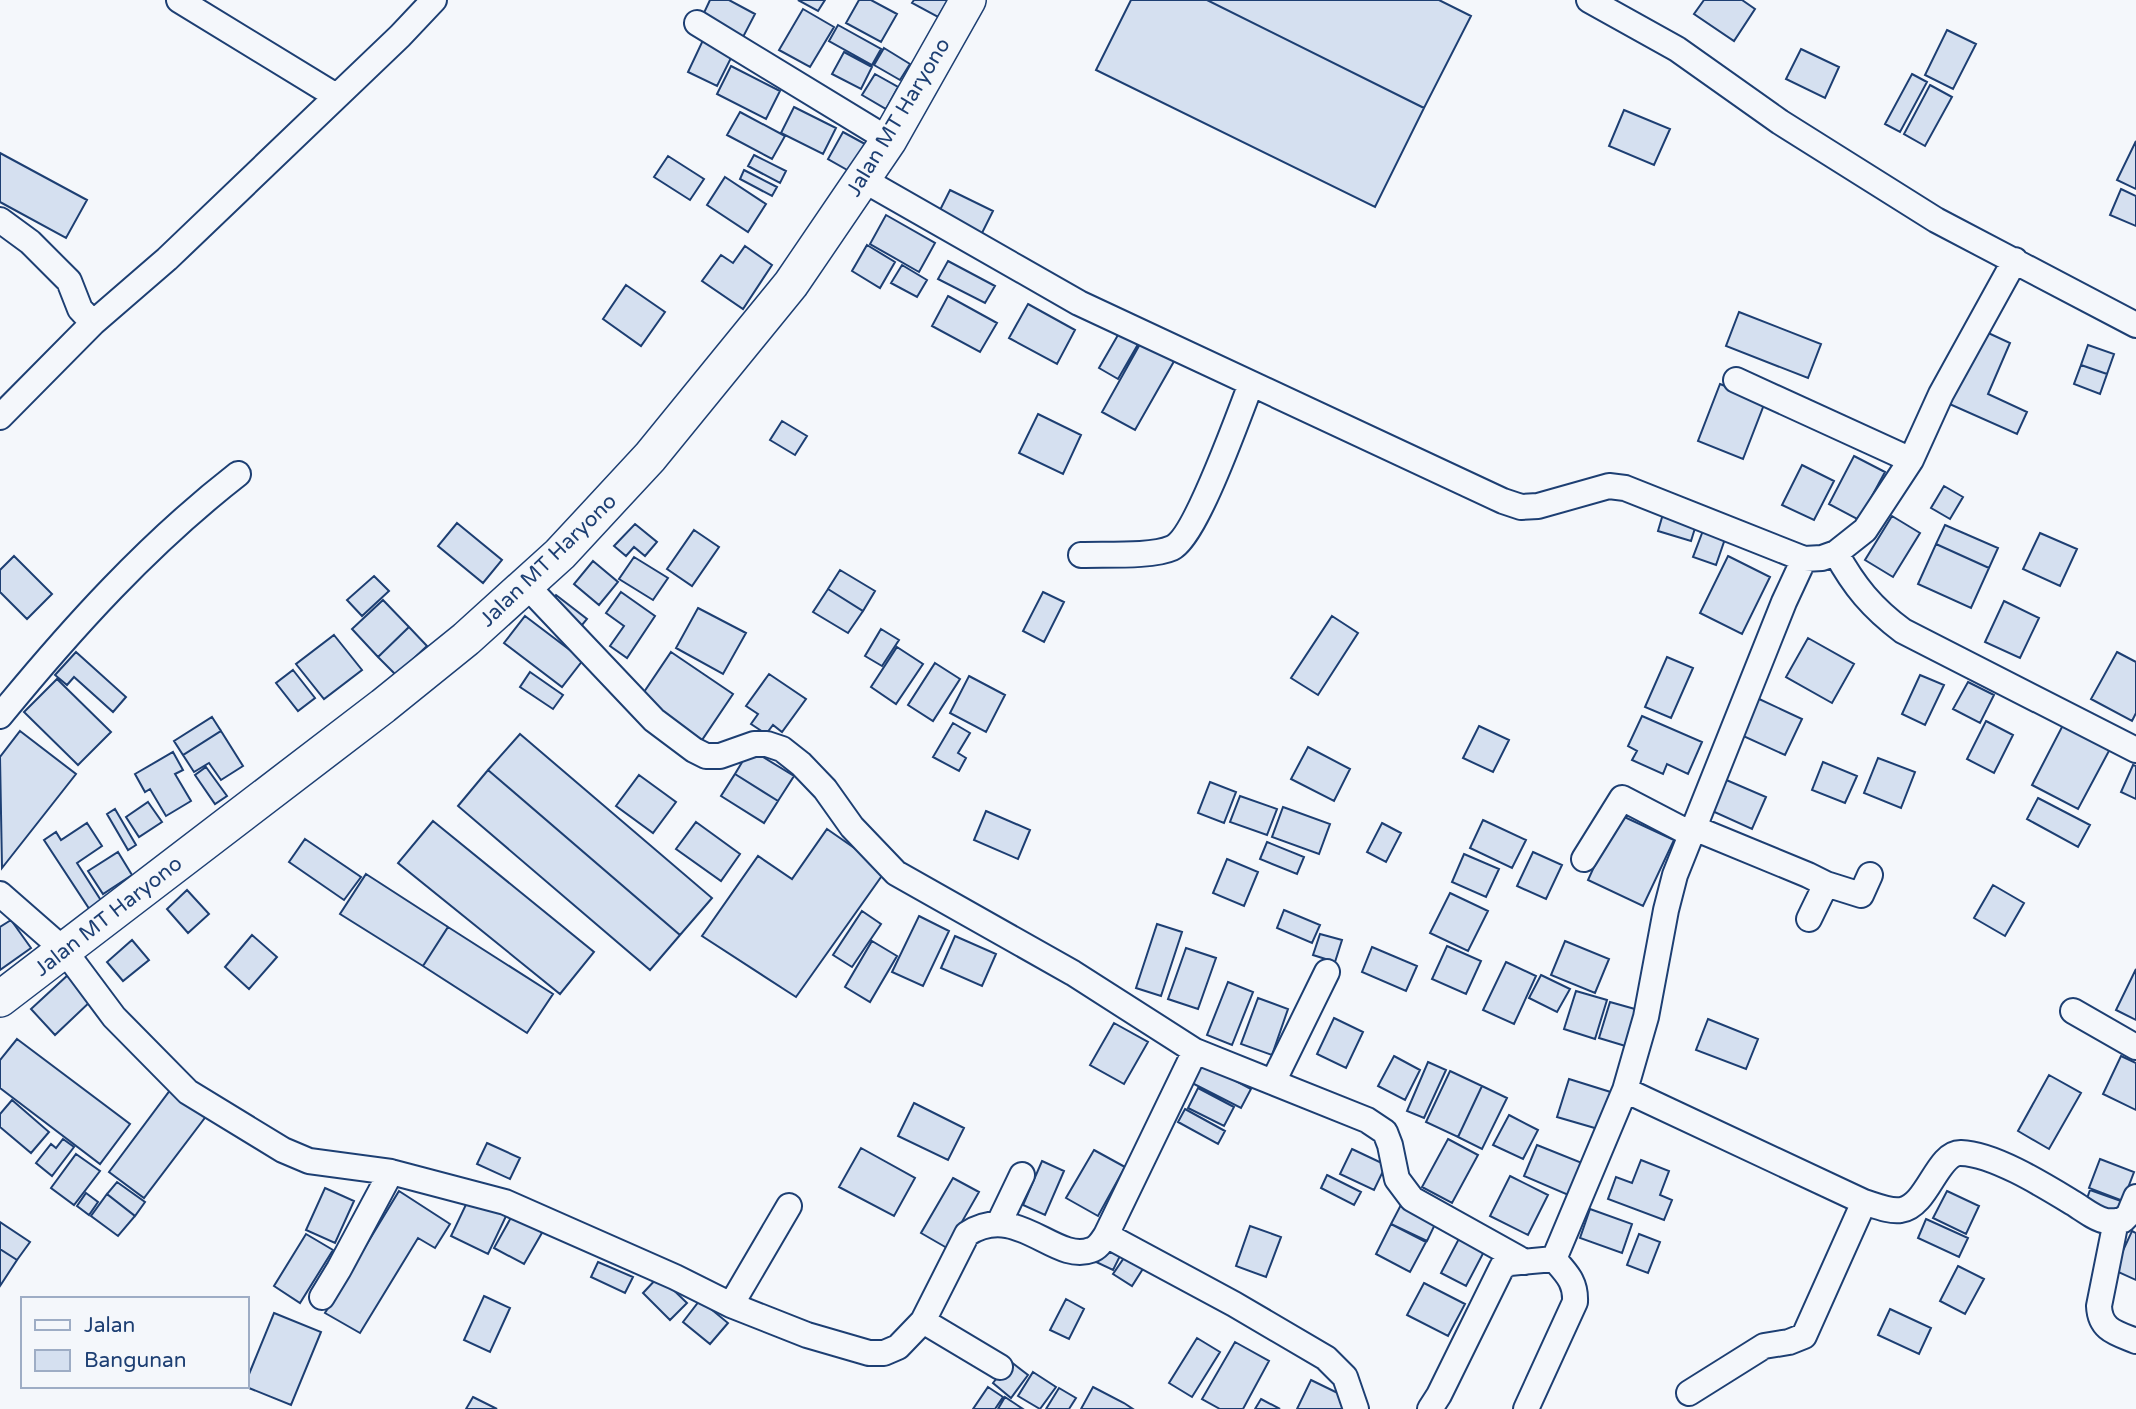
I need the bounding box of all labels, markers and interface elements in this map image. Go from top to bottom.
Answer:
street label: Jalan MT Haryono [841,33,956,201]
street label: Jalan MT Haryono [475,489,622,632]
street label: Jalan MT Haryono [29,851,187,982]
legend [21,1297,248,1388]
text: Jalan [84,1313,135,1338]
text: Bangunan [84,1348,187,1373]

